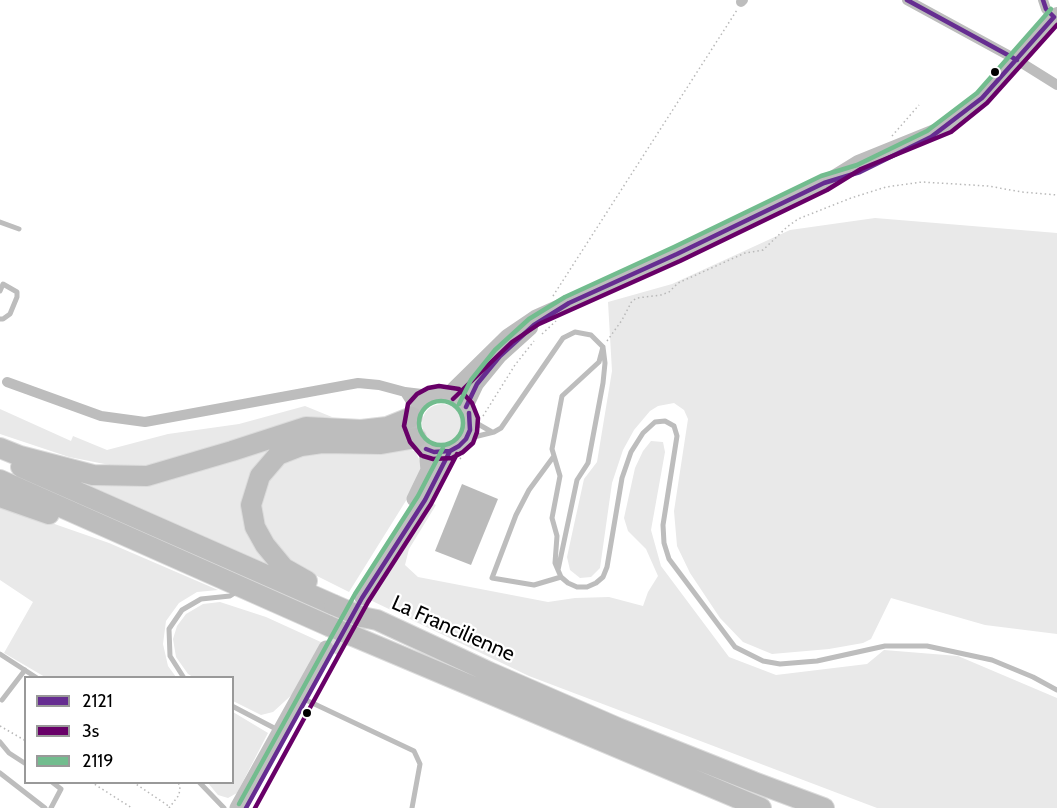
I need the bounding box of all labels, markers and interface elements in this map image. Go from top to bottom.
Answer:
unlabelled marker [989,66,1001,78]
street label: La Francilienne [388,591,518,667]
legend [24,676,234,784]
text: 2121 [82,690,113,712]
unlabelled marker [301,707,313,719]
text: 3s [82,720,99,742]
text: 2119 [82,750,113,772]

